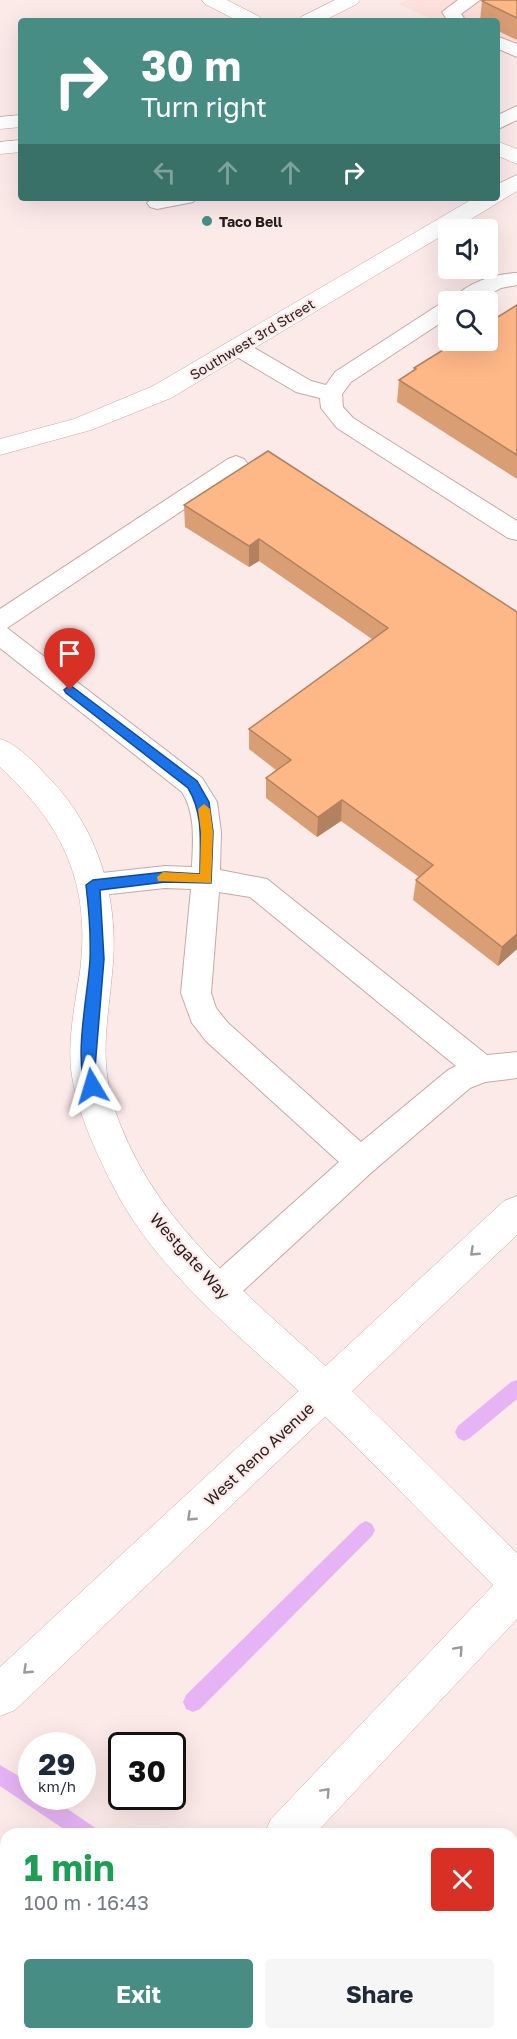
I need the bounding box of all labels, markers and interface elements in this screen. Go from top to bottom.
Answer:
text: 30 m [141,40,241,90]
icon: right [42,42,120,120]
text: Turn right [141,91,267,123]
icon: left [148,156,181,189]
icon: ahead [211,156,244,189]
icon: ahead [274,156,307,189]
icon: right [337,156,370,189]
place label: Taco Bell [219,213,283,230]
marker: Taco Bell [200,214,214,228]
map controls [438,219,498,351]
button: sound [438,219,498,279]
button: search [438,291,498,351]
street label: Southwest 3rd Street [186,295,318,383]
pin [44,628,95,690]
icon: arrive [53,637,86,670]
position arrow [60,1054,124,1118]
street label: Westgate Way [146,1209,234,1303]
one-way arrow [471,1245,482,1256]
street label: West Reno Avenue [200,1398,318,1510]
one-way arrow [187,1510,198,1521]
one-way arrow [452,1646,463,1657]
one-way arrow [24,1662,35,1673]
speed limit sign: 30 [108,1732,186,1810]
text: 29 [38,1746,76,1782]
text: km/h [38,1777,76,1795]
one-way arrow [319,1788,330,1799]
text: 1 min [24,1846,115,1889]
button: close [431,1848,494,1911]
text: 100 m · 16:43 [24,1890,149,1914]
button: Exit [24,1959,253,2028]
button: Share [265,1959,494,2028]

